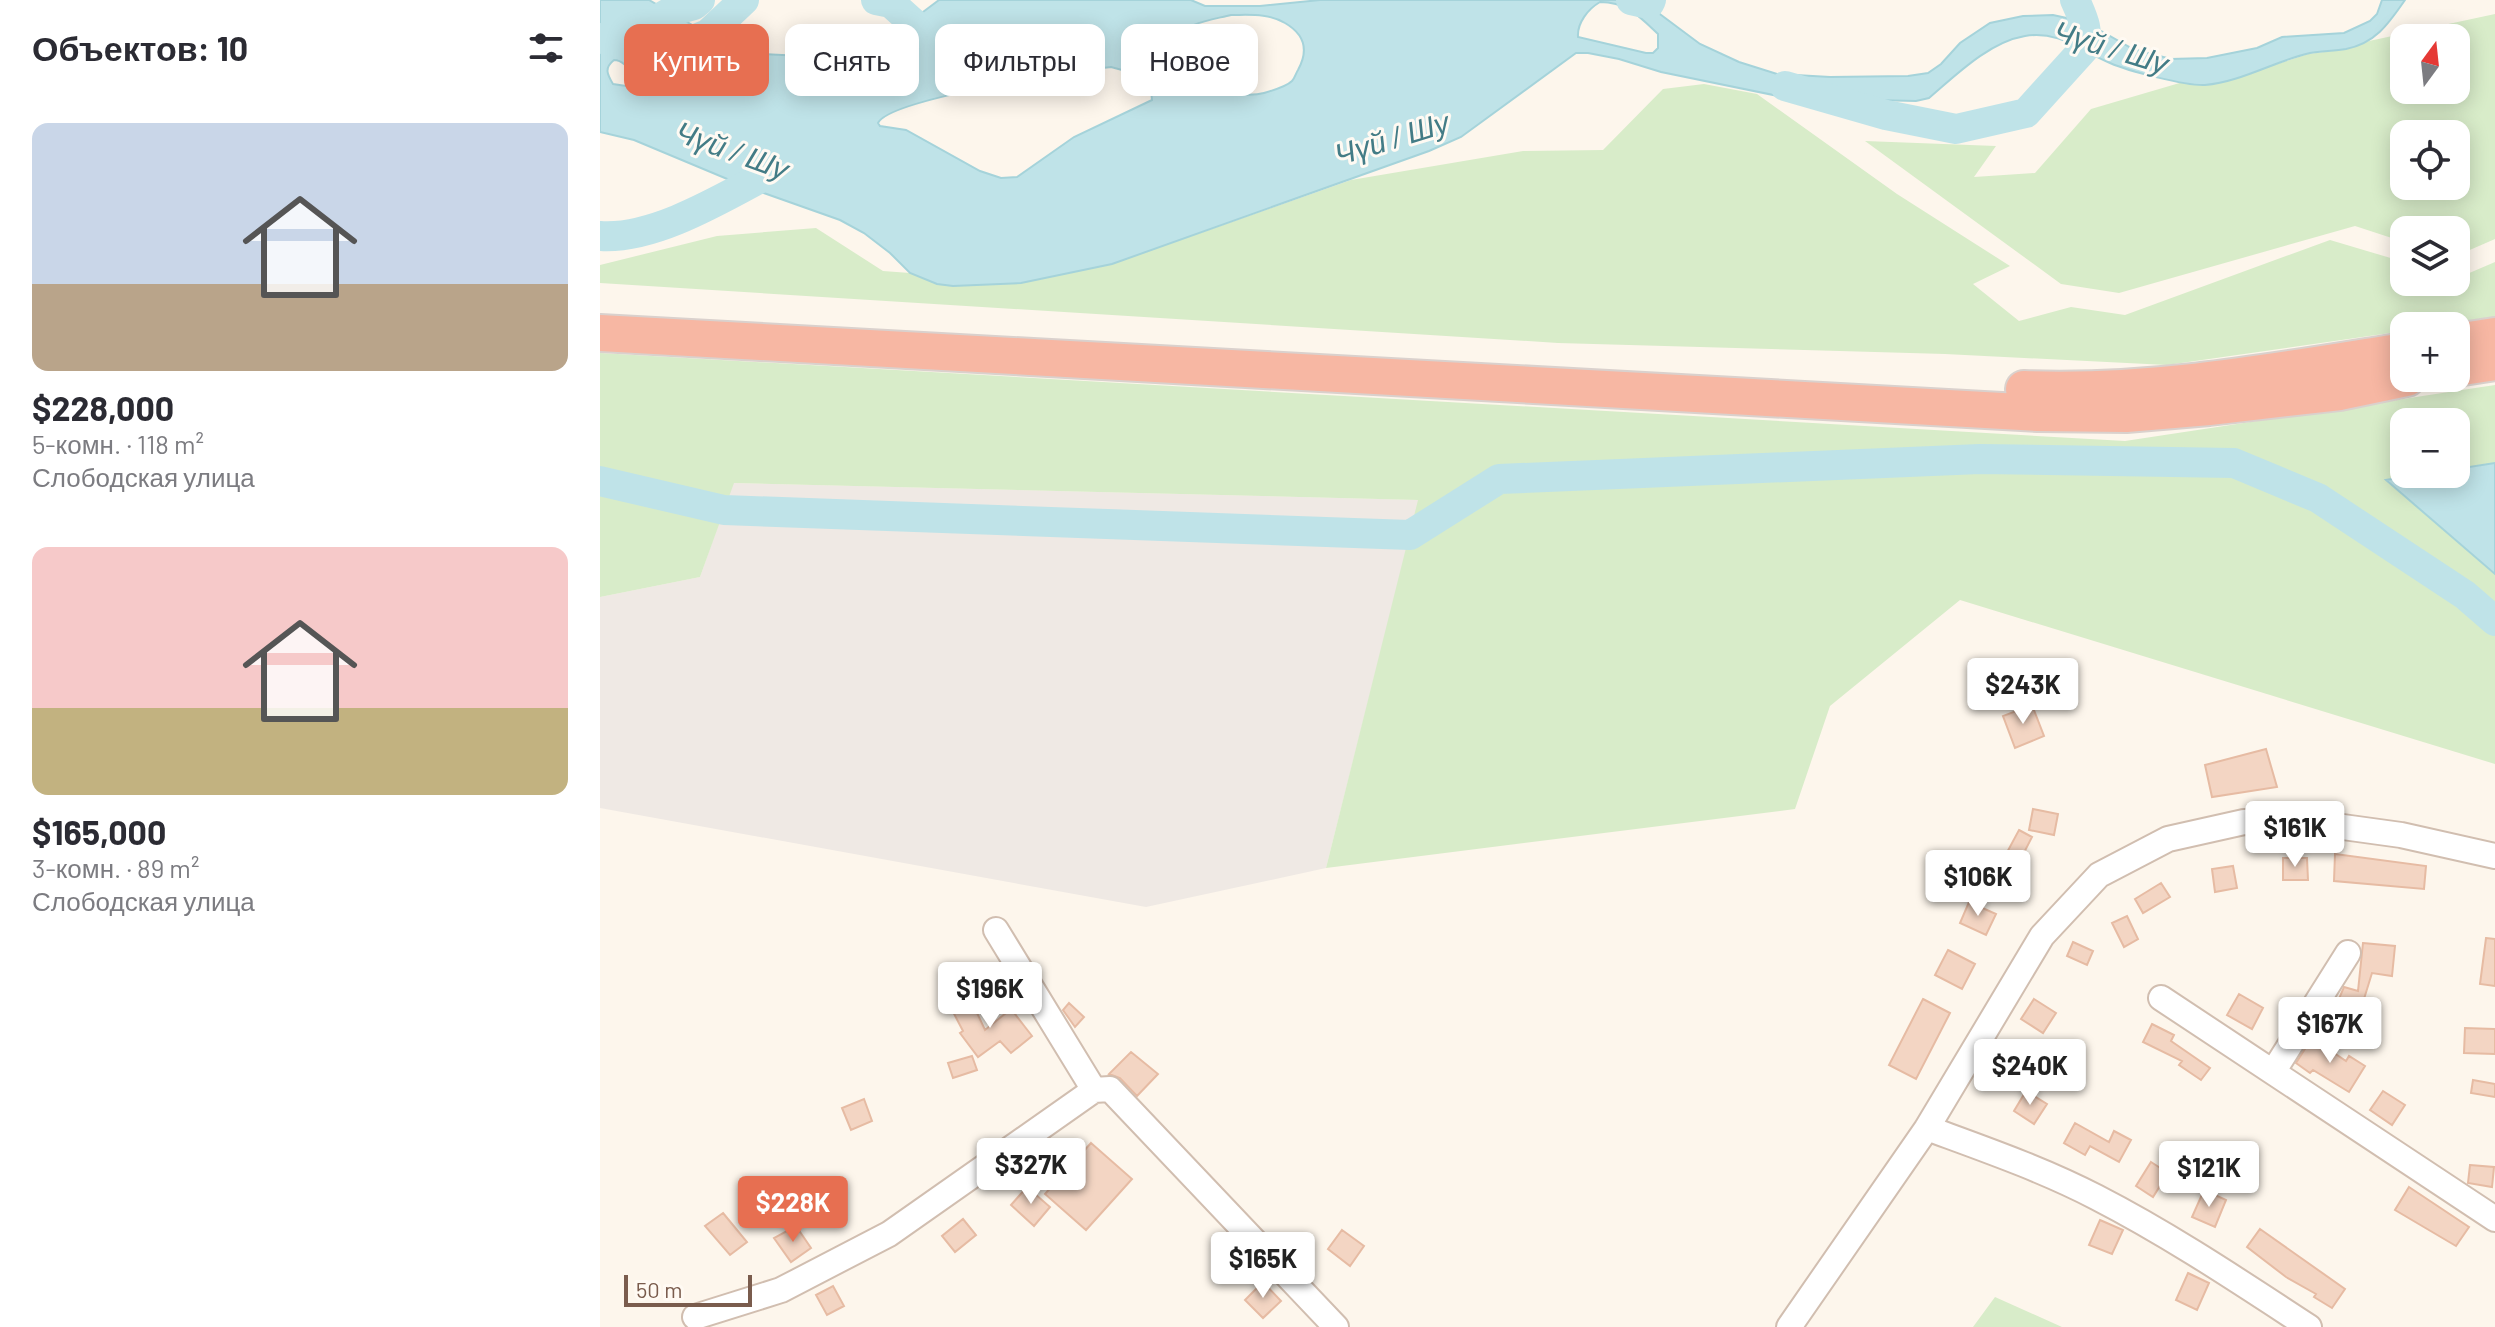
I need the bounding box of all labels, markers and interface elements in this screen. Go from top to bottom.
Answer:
water label: Чүй / Шу [2050,12,2175,81]
chip: Купить [624,24,769,96]
chip: Снять [785,24,919,96]
chip: Фильтры [935,24,1105,96]
chip: Новое [1121,24,1258,96]
north arrow [2390,24,2470,104]
map controls [2390,24,2470,488]
icon: filters [524,26,568,70]
text: Объектов: 10 [32,27,248,68]
water label: Чүй / Шу [1330,102,1455,172]
water label: Чүй / Шу [671,112,796,187]
button: locate [2390,120,2470,200]
icon: home [228,175,372,319]
button: layers [2390,216,2470,296]
button: + [2390,312,2470,392]
text: $228,000 [32,387,174,428]
button: − [2390,408,2470,488]
text: 5-комн. · 118 m² [32,428,204,459]
text: Слободская улица [32,461,255,492]
icon: home [228,599,372,743]
pin: $243K [1967,658,2079,726]
text: $243K [1985,668,2061,699]
pin: $161K [2239,801,2351,869]
text: $165,000 [32,811,166,852]
text: $161K [2263,811,2327,842]
pin: $106K [1922,850,2034,918]
text: 3-комн. · 89 m² [32,852,199,883]
text: $106K [1943,860,2013,891]
text: Слободская улица [32,885,255,916]
pin: $196K [934,962,1046,1030]
text: $196K [956,972,1024,1003]
pin: $167K [2274,997,2386,1065]
text: $167K [2296,1007,2364,1038]
pin: $240K [1974,1039,2086,1107]
text: $240K [1992,1049,2068,1080]
pin: $327K [975,1138,1087,1206]
pin: $121K [2153,1141,2265,1209]
text: $327K [995,1148,1067,1179]
text: $121K [2177,1151,2241,1182]
pin: $228K [737,1176,849,1244]
text: $228K [756,1186,830,1217]
pin: $165K [1207,1232,1319,1300]
text: $165K [1229,1242,1297,1273]
scale bar [624,1271,752,1307]
text: 50 m [636,1276,682,1302]

